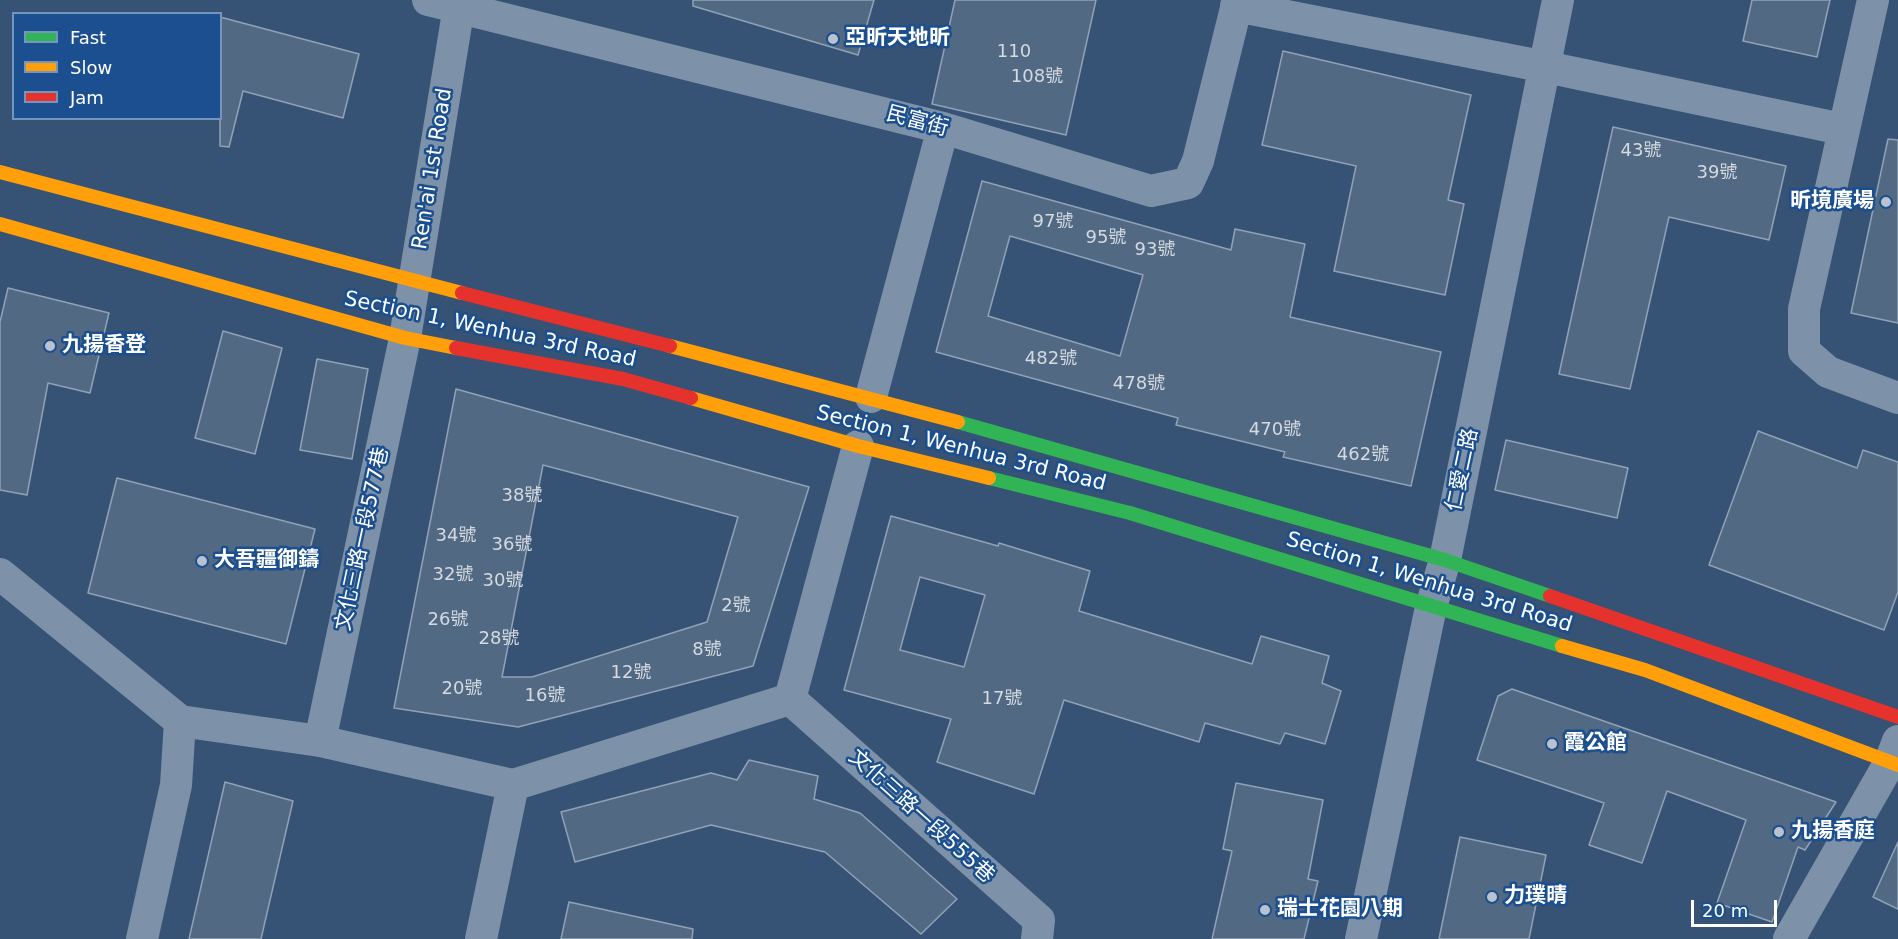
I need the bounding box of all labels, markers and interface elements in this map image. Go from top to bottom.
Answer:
legend [12,12,222,120]
place label: 亞昕天地昕 [845,26,950,52]
text: Fast [70,27,106,48]
marker: 亞昕天地昕 [826,32,840,46]
house number: 110 [997,41,1031,63]
text: Slow [70,57,112,78]
house number: 108號 [1011,66,1063,88]
text: Jam [70,87,104,108]
street label: Ren'ai 1st Road [408,87,458,251]
street label: 民富街 [883,102,951,142]
house number: 43號 [1621,140,1661,162]
house number: 39號 [1697,162,1737,184]
place label: 昕境廣場 [1790,189,1874,215]
marker: 昕境廣場 [1879,195,1893,209]
house number: 97號 [1033,211,1073,233]
house number: 95號 [1086,227,1126,249]
house number: 93號 [1135,239,1175,261]
street label: Section 1, Wenhua 3rd Road [342,287,638,373]
place label: 九揚香登 [62,333,146,359]
marker: 九揚香登 [43,339,57,353]
house number: 482號 [1025,348,1077,370]
house number: 478號 [1113,373,1165,395]
street label: Section 1, Wenhua 3rd Road [814,401,1108,497]
house number: 470號 [1249,419,1301,441]
street label: 仁愛二路 [1442,426,1484,514]
house number: 462號 [1337,444,1389,466]
street label: 文化三路一段577巷 [331,445,395,633]
house number: 38號 [502,485,542,507]
house number: 34號 [436,525,476,547]
street label: Section 1, Wenhua 3rd Road [1283,527,1575,639]
house number: 36號 [492,534,532,556]
place label: 大吾疆御鑄 [214,548,319,574]
marker: 大吾疆御鑄 [195,554,209,568]
house number: 32號 [433,564,473,586]
house number: 30號 [483,570,523,592]
house number: 2號 [721,595,751,617]
house number: 26號 [428,609,468,631]
house number: 28號 [479,628,519,650]
house number: 8號 [692,639,722,661]
house number: 12號 [611,662,651,684]
house number: 20號 [442,678,482,700]
house number: 16號 [525,685,565,707]
house number: 17號 [982,688,1022,710]
place label: 霞公館 [1564,731,1627,757]
marker: 霞公館 [1545,737,1559,751]
street label: 文化三路一段555巷 [843,745,999,889]
place label: 九揚香庭 [1791,819,1875,845]
marker: 九揚香庭 [1772,825,1786,839]
place label: 力璞晴 [1504,884,1567,910]
scale bar [1694,888,1780,926]
marker: 力璞晴 [1485,890,1499,904]
place label: 瑞士花園八期 [1277,897,1403,923]
text: 20 m [1702,900,1748,921]
marker: 瑞士花園八期 [1258,903,1272,917]

